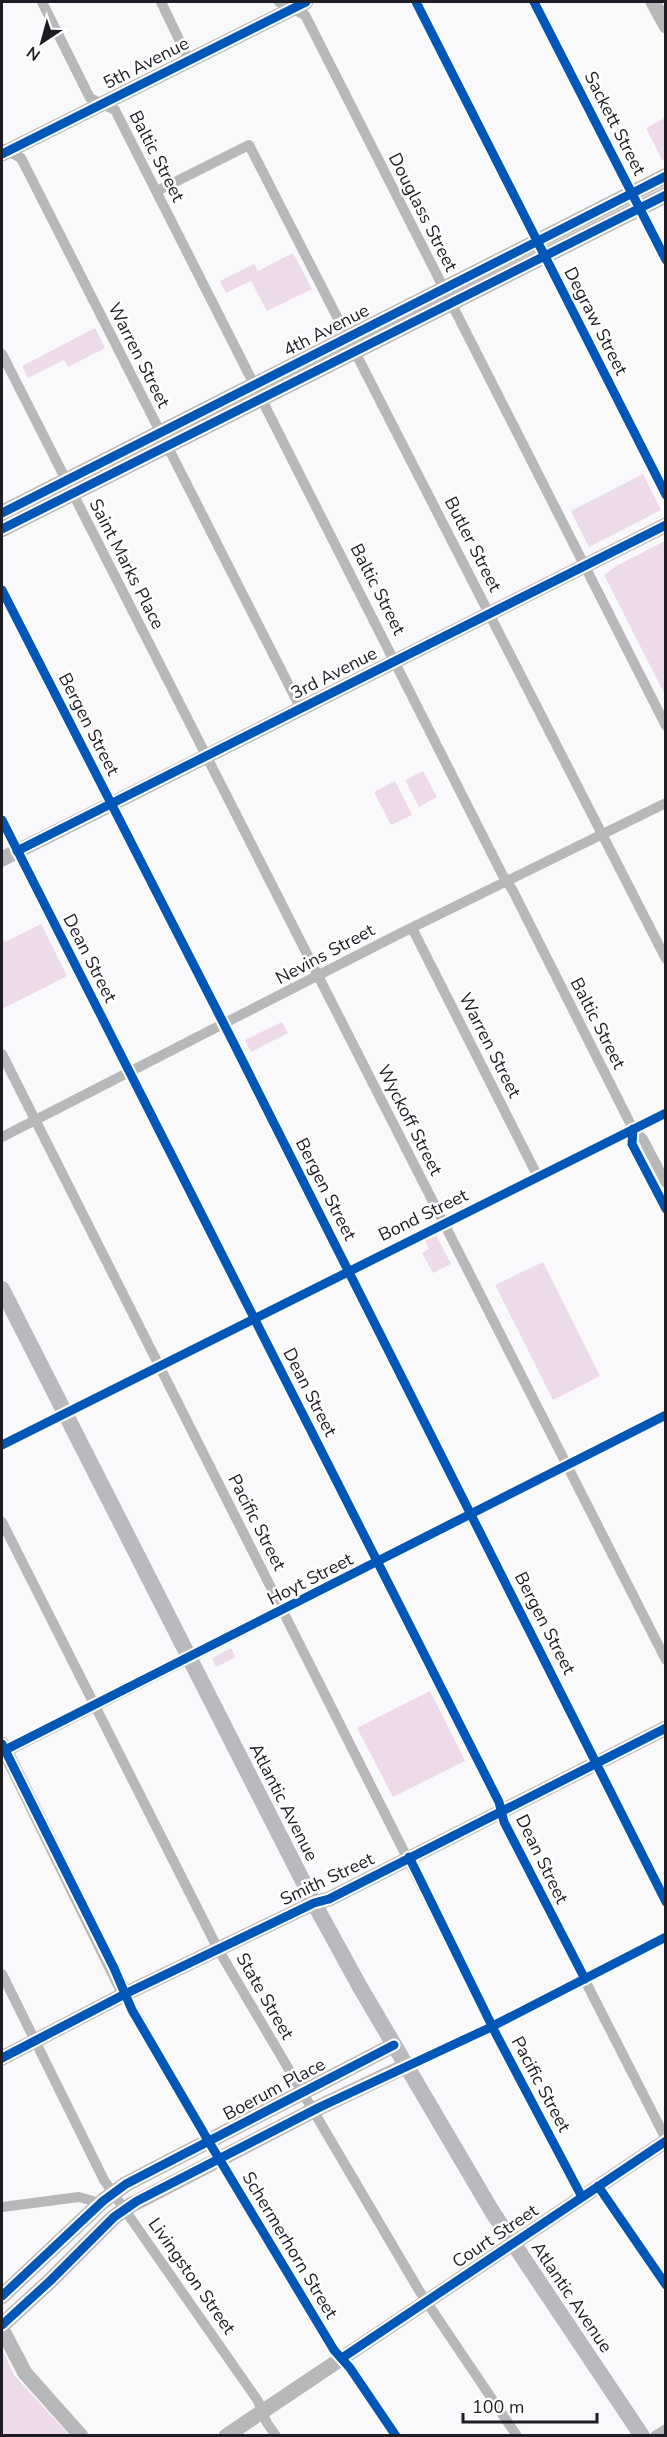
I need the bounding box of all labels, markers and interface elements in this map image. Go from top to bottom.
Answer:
north arrow [12,12,72,72]
street label: 5th Avenue [99,31,193,95]
text: N [22,41,45,66]
street label: Sackett Street [579,67,652,180]
street label: Baltic Street [124,106,191,206]
street label: Douglass Street [383,149,464,276]
street label: Degraw Street [558,263,634,380]
street label: Warren Street [102,298,176,412]
street label: 4th Avenue [279,298,373,362]
street label: Butler Street [439,492,508,596]
street label: Saint Marks Place [84,495,170,633]
street label: Baltic Street [345,539,412,639]
street label: 3rd Avenue [287,641,381,705]
street label: Bergen Street [53,669,125,780]
street label: Dean Street [57,910,123,1007]
street label: Nevins Street [271,918,379,990]
street label: Baltic Street [565,973,632,1073]
street label: Warren Street [453,988,527,1102]
street label: Wyckoff Street [372,1061,448,1180]
street label: Bergen Street [290,1134,362,1245]
street label: Bond Street [374,1183,472,1247]
street label: Dean Street [277,1344,343,1441]
street label: Pacific Street [222,1470,292,1575]
street label: Hoyt Street [263,1547,358,1611]
street label: Bergen Street [509,1568,581,1679]
street label: Atlantic Avenue [244,1739,324,1865]
street label: Dean Street [510,1810,574,1908]
street label: Smith Street [276,1847,378,1911]
street label: State Street [231,1948,300,2044]
street label: Pacific Street [506,2032,577,2137]
street label: Boerum Place [219,2052,329,2126]
street label: Schermerhorn Street [237,2167,344,2324]
street label: Court Street [447,2198,543,2274]
street label: Livingston Street [143,2213,241,2340]
street label: Atlantic Avenue [526,2237,618,2357]
scale bar [463,2386,596,2424]
text: 100 m [472,2395,524,2419]

